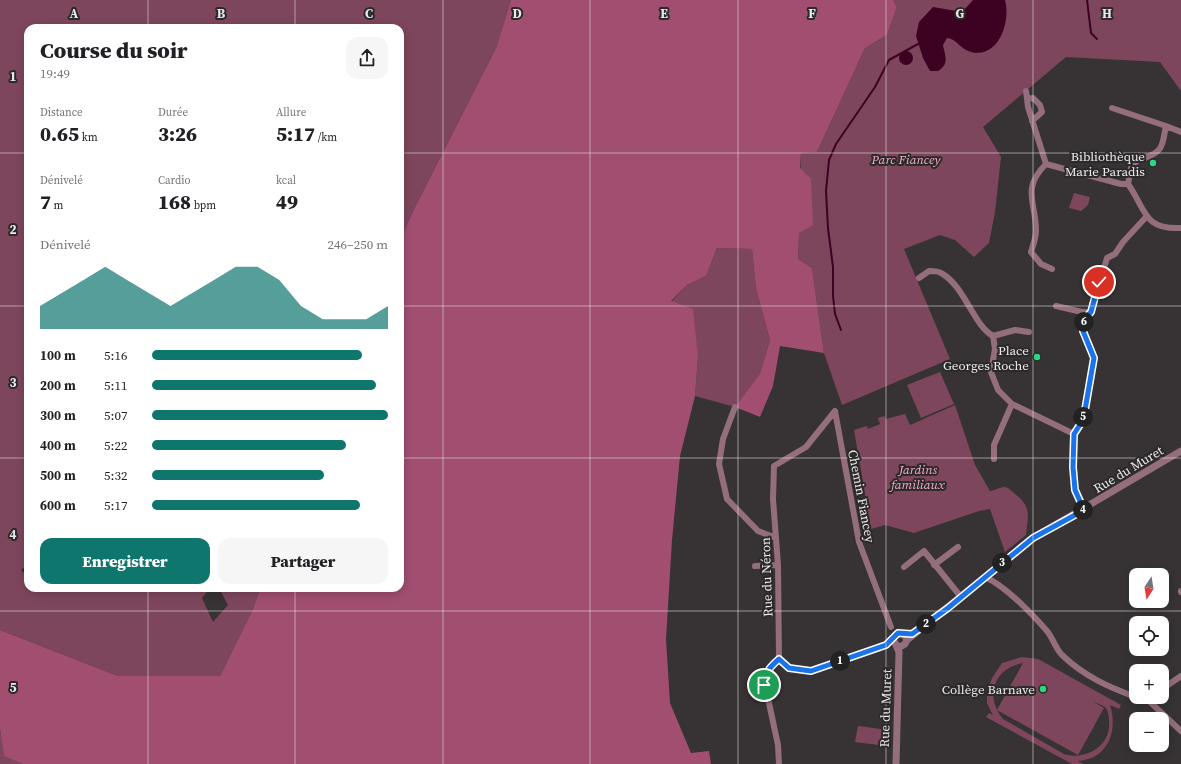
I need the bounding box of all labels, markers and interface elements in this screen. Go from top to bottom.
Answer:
text: A [70,5,79,22]
text: B [217,5,226,22]
text: C [365,5,373,22]
text: D [512,5,522,22]
text: E [660,5,668,22]
text: F [808,5,816,22]
text: G [956,5,965,22]
text: H [1102,5,1112,22]
text: Course du soir [40,35,187,65]
button: share [346,37,388,79]
text: 19:49 [40,65,70,82]
text: 1 [9,68,17,85]
text: Distance [40,105,83,120]
text: Durée [158,105,188,120]
text: Allure [276,105,306,120]
text: 0.65 [40,120,79,148]
text: 3:26 [158,120,197,148]
text: 5:17 [276,120,315,148]
text: km [79,130,98,145]
text: /km [315,130,337,145]
place label: Bibliothèque Marie Paradis [1065,148,1145,180]
park label: Parc Fiancey [871,151,941,168]
marker: Bibliothèque Marie Paradis [1148,158,1158,168]
text: Dénivelé [40,173,83,188]
text: Cardio [158,173,191,188]
text: kcal [276,173,296,188]
text: 7 [40,188,51,216]
text: 168 [158,188,191,216]
text: 49 [276,188,298,216]
text: m [51,198,64,213]
text: bpm [191,198,216,213]
text: 2 [9,221,17,238]
text: Dénivelé [40,236,91,253]
text: 246–250 m [328,236,388,253]
pin [1082,265,1116,299]
icon: check [1088,271,1110,293]
pin: 6 [1074,312,1094,332]
text: 6 [1081,314,1087,329]
place label: Place Georges Roche [943,342,1029,374]
text: 100 m [40,347,76,364]
text: 5:16 [104,347,127,364]
marker: Place Georges Roche [1032,352,1042,362]
text: 3 [9,374,17,391]
text: 200 m [40,377,76,394]
text: 5:11 [104,377,127,394]
text: 300 m [40,407,76,424]
text: 5:07 [104,407,127,424]
pin: 5 [1073,407,1093,427]
text: 5 [1080,409,1086,424]
text: 400 m [40,437,76,454]
text: 5:22 [104,437,127,454]
street label: Rue du Muret [1090,442,1167,497]
street label: Chemin Fiancey [844,448,879,544]
park label: Jardins familiaux [888,461,946,493]
text: 500 m [40,467,76,484]
text: 5:32 [104,467,127,484]
text: 600 m [40,497,76,514]
text: 5:17 [104,497,127,514]
pin: 4 [1073,500,1093,520]
text: 4 [1080,502,1086,517]
text: 4 [9,526,17,543]
street label: Rue du Néron [757,537,776,617]
button: Enregistrer [40,538,210,584]
button: Partager [218,538,388,584]
pin: 3 [992,553,1012,573]
text: 3 [999,555,1005,570]
north arrow [1129,568,1169,608]
map controls [1129,568,1169,752]
pin: 2 [916,614,936,634]
text: 2 [923,616,929,631]
button: locate [1129,616,1169,656]
pin: 1 [830,651,850,671]
text: 1 [837,653,843,668]
button: + [1129,664,1169,704]
pin [747,668,781,702]
street label: Rue du Muret [876,668,895,748]
icon: arrive [753,674,775,696]
text: 5 [9,679,17,696]
place label: Collège Barnave [942,681,1035,698]
marker: Collège Barnave [1038,684,1048,694]
button: − [1129,712,1169,752]

